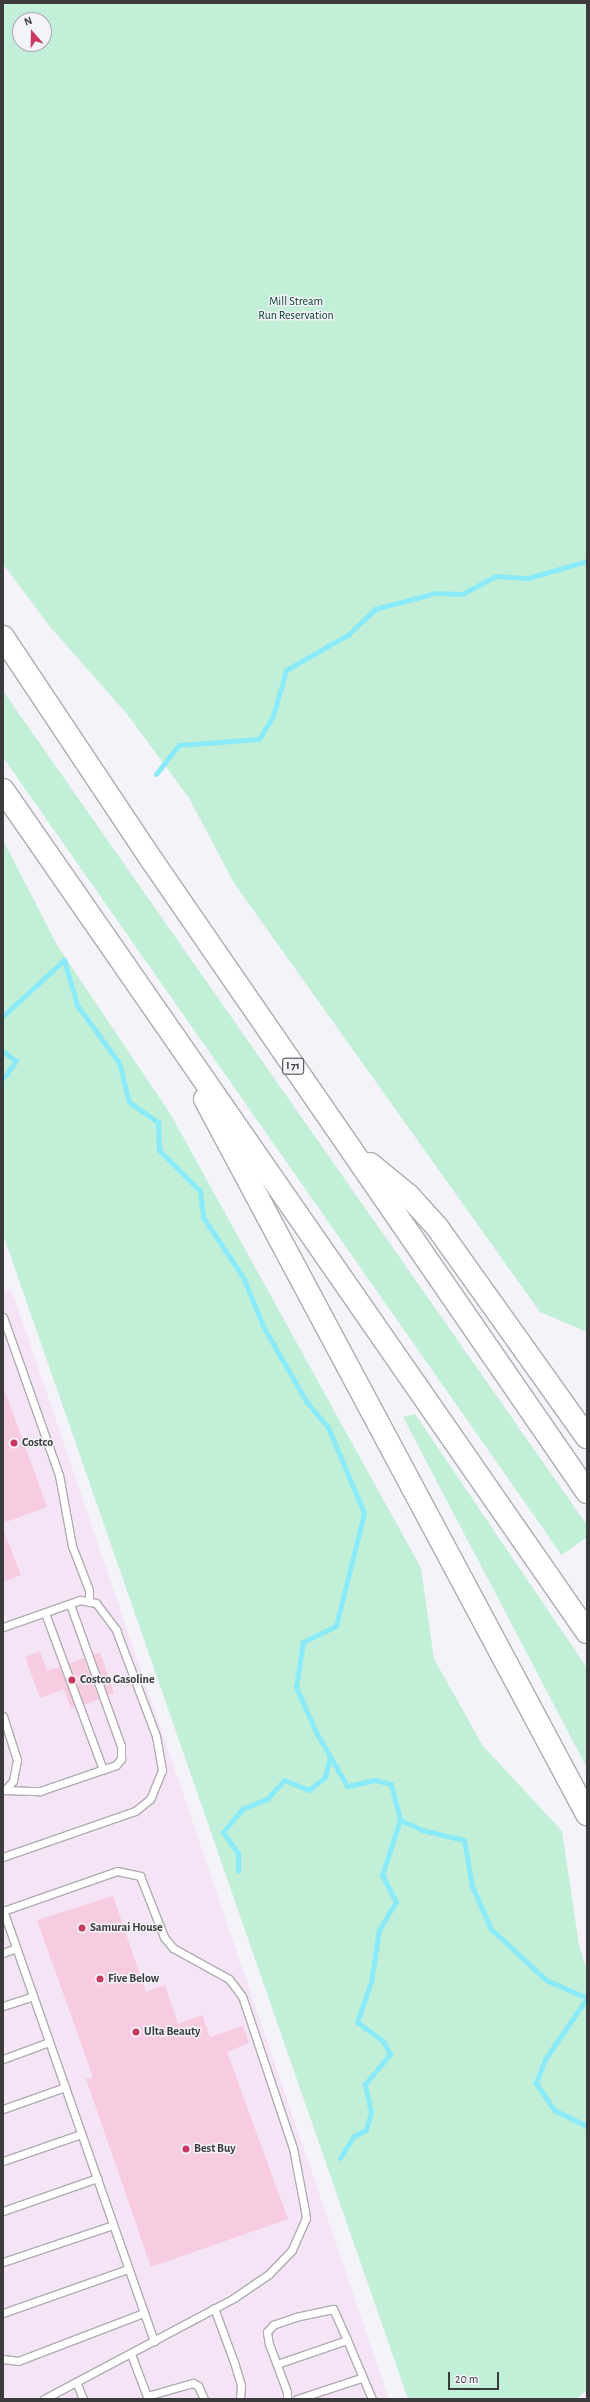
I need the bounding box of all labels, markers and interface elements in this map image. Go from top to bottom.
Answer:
north arrow [12,12,52,52]
text: N [23,15,34,28]
park label: Mill Stream Run Reservation [258,295,334,323]
road number: I 71 [282,1057,304,1075]
place label: Costco [22,1436,53,1450]
marker: Costco [9,1438,19,1448]
place label: Costco Gasoline [80,1673,155,1687]
marker: Costco Gasoline [67,1675,77,1685]
place label: Samurai House [90,1921,163,1935]
marker: Samurai House [77,1923,87,1933]
place label: Five Below [108,1972,159,1986]
marker: Five Below [95,1974,105,1984]
place label: Ulta Beauty [144,2025,200,2039]
marker: Ulta Beauty [131,2027,141,2037]
place label: Best Buy [194,2142,236,2156]
marker: Best Buy [181,2144,191,2154]
scale bar [450,2364,501,2390]
text: 20 m [455,2373,478,2385]

